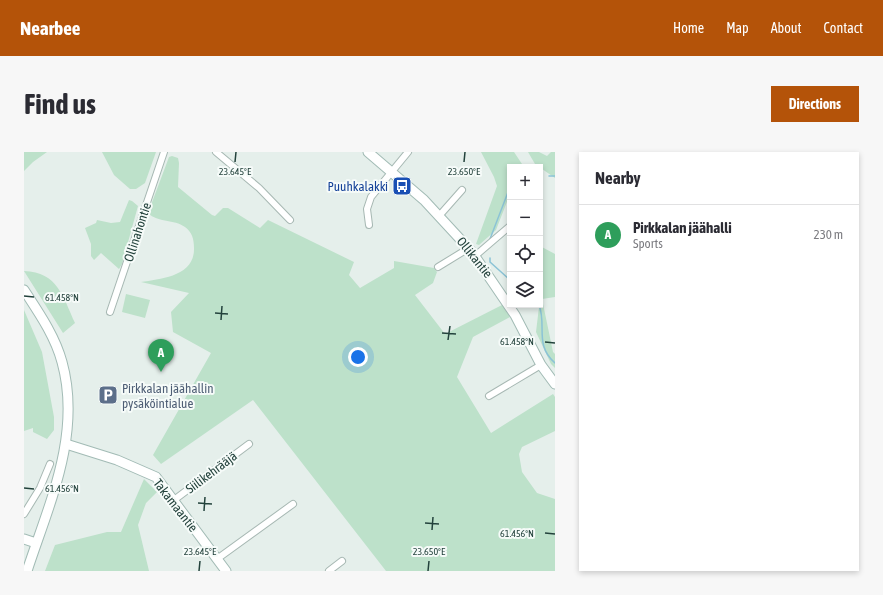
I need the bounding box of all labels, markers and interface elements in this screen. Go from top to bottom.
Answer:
text: Nearbee [20,17,80,39]
text: Home [673,20,704,36]
text: Map [726,20,749,36]
text: About [771,20,802,36]
text: Contact [824,20,863,36]
button: Directions [771,86,859,122]
text: Find us [24,88,96,120]
map controls [507,164,543,308]
button: + [507,164,543,200]
text: 23.645°E [219,166,252,177]
text: 23.650°E [448,166,481,177]
text: Nearby [595,168,641,188]
bus stop icon: Puuhkalakki [391,175,413,197]
place label: Puuhkalakki [327,179,388,194]
button: − [507,200,543,236]
street label: Ollinahontie [121,201,154,264]
text: Pirkkalan jäähalli [633,219,732,236]
text: A [605,227,611,242]
text: 230 m [814,227,843,242]
street label: Ollikantie [454,234,496,281]
button: locate [507,236,543,272]
text: Sports [633,236,663,251]
button: layers [507,272,543,308]
text: 61.458°N [45,292,79,303]
text: 61.458°N [500,336,534,347]
pin: A [148,339,174,372]
your location [348,347,368,367]
place label: Pirkkalan jäähallin pysäköintialue [122,381,214,411]
parking icon: Pirkkalan jäähallin pysäköintialue [97,384,119,406]
street label: Siilikehrääjä [183,448,240,497]
street label: Takamaantie [150,476,201,535]
text: 61.456°N [45,483,79,494]
text: 61.456°N [500,528,534,539]
text: 23.645°E [184,546,217,557]
text: 23.650°E [413,546,446,557]

